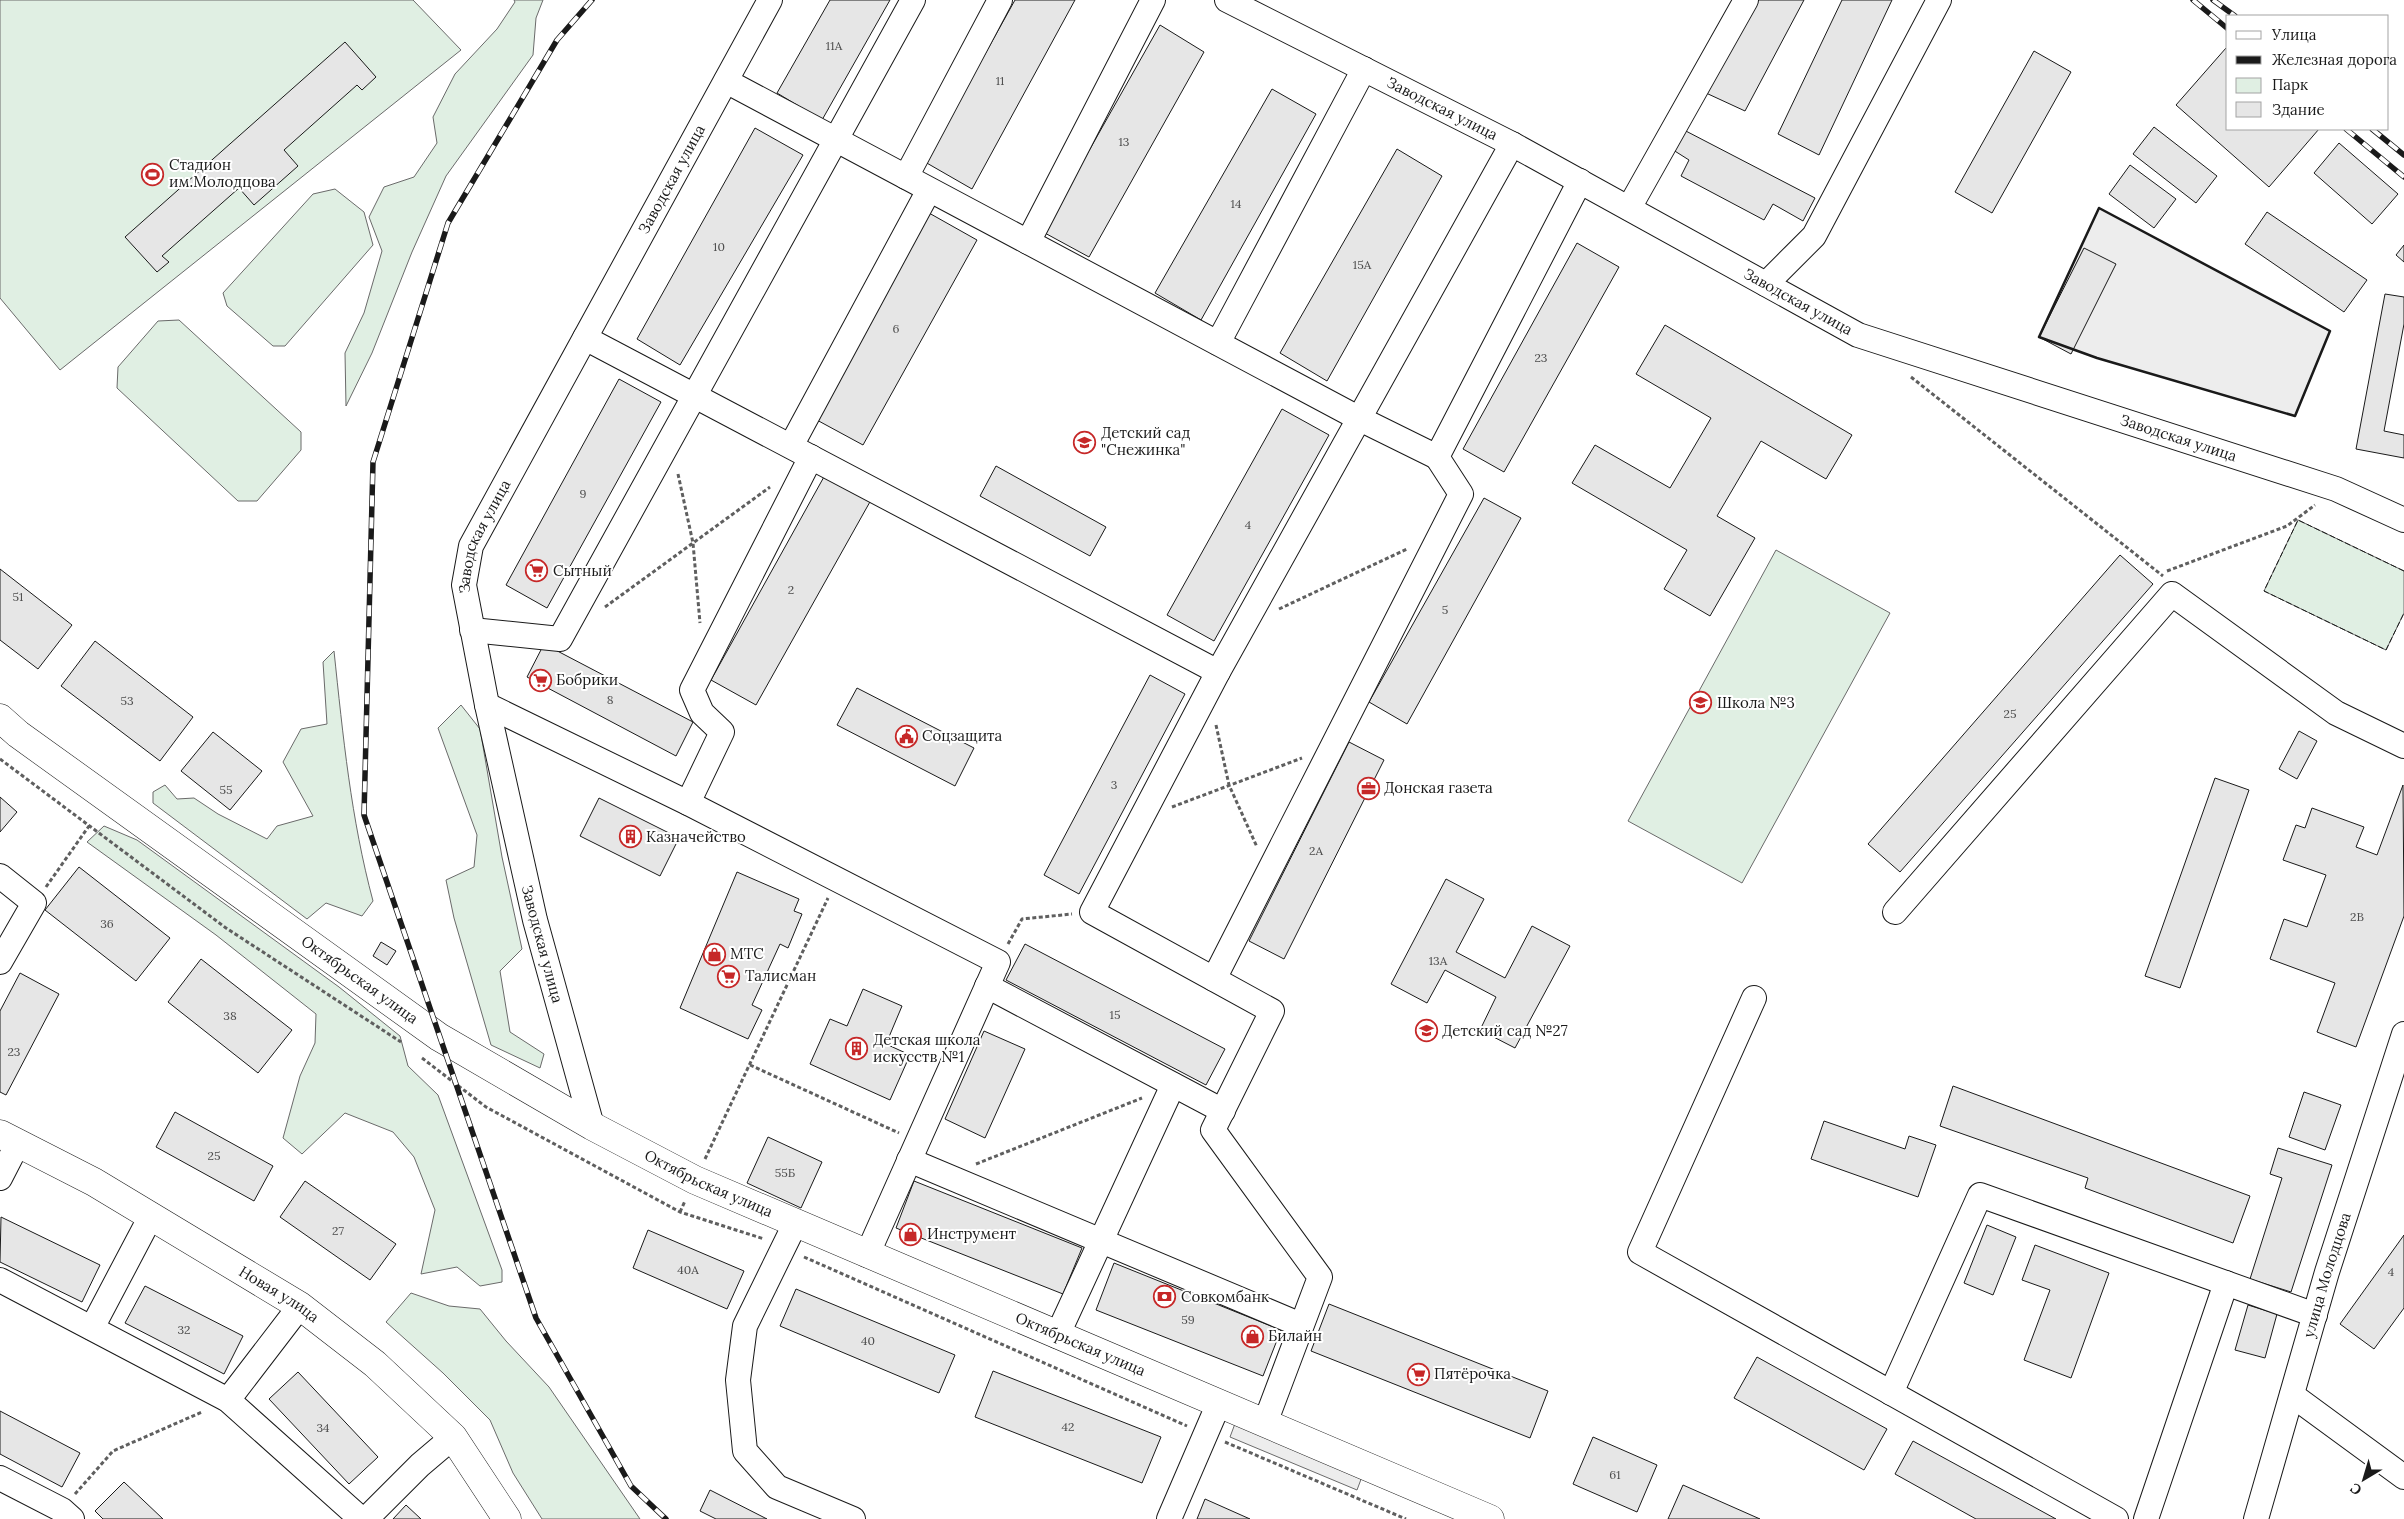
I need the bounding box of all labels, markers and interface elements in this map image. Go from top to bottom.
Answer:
legend [2226,15,2389,130]
text: Улица [2271,25,2317,44]
house number: 11А [826,38,843,53]
text: Железная дорога [2272,50,2397,69]
street label: Заводская улица [1384,72,1501,144]
house number: 11 [996,73,1004,88]
text: Парк [2272,75,2308,94]
text: Здание [2272,100,2325,119]
street label: Заводская улица [634,121,709,237]
house number: 13 [1118,134,1130,149]
place label: Стадион им.Молодцова [169,155,276,191]
sports icon: Стадион им.Молодцова [141,162,165,186]
house number: 14 [1231,196,1242,211]
house number: 10 [713,239,725,254]
house number: 15А [1353,257,1372,272]
street label: Заводская улица [1740,264,1856,339]
house number: 6 [893,321,900,336]
house number: 23 [1535,350,1548,365]
street label: Заводская улица [2118,410,2239,465]
place label: Детский сад "Снежинка" [1101,423,1190,459]
school or university icon: Детский сад "Снежинка" [1073,430,1097,454]
street label: Заводская улица [454,476,515,595]
house number: 9 [580,486,587,501]
house number: 4 [1245,517,1252,532]
supermarket icon: Сытный [525,559,549,583]
place label: Сытный [553,561,612,580]
house number: 2 [788,582,794,597]
house number: 51 [13,589,23,604]
house number: 5 [1442,602,1448,617]
supermarket icon: Бобрики [528,668,552,692]
place label: Бобрики [556,670,618,689]
school or university icon: Школа №3 [1689,691,1713,715]
house number: 8 [607,692,614,707]
house number: 53 [120,693,134,708]
place label: Школа №3 [1717,693,1795,712]
house number: 25 [2004,706,2016,721]
public building icon: Соцзащита [894,724,918,748]
place label: Соцзащита [922,726,1002,745]
office icon: Донская газета [1356,776,1380,800]
house number: 3 [1111,777,1118,792]
place label: Донская газета [1384,778,1493,797]
house number: 55 [219,782,233,797]
building icon: Казначейство [618,825,642,849]
place label: Казначейство [646,827,746,846]
house number: 2А [1309,843,1323,858]
street label: Заводская улица [518,883,567,1005]
house number: 2В [2350,909,2364,924]
house number: 36 [100,916,114,931]
street label: Октябрьская улица [298,931,422,1028]
shop icon: МТС [702,942,726,966]
place label: МТС [730,944,764,963]
house number: 13А [1429,953,1448,968]
supermarket icon: Талисман [717,964,741,988]
place label: Талисман [745,966,816,985]
house number: 15 [1110,1007,1120,1022]
house number: 38 [223,1008,237,1023]
school or university icon: Детский сад №27 [1414,1019,1438,1043]
place label: Детский сад №27 [1442,1021,1568,1040]
place label: Детская школа искусств №1 [873,1030,981,1066]
building icon: Детская школа искусств №1 [845,1037,869,1061]
house number: 23 [8,1044,21,1059]
street label: Октябрьская улица [641,1145,776,1221]
house number: 25 [208,1148,220,1163]
house number: 55Б [775,1165,795,1180]
street label: улица Молодцова [2299,1210,2355,1340]
shop icon: Инструмент [899,1222,923,1246]
house number: 27 [332,1223,344,1238]
place label: Инструмент [927,1224,1017,1243]
street label: Новая улица [236,1262,323,1326]
house number: 40А [677,1262,699,1277]
house number: 4 [2388,1264,2395,1279]
bank icon: Совкомбанк [1153,1285,1177,1309]
place label: Совкомбанк [1181,1287,1269,1306]
street label: Октябрьская улица [1013,1308,1149,1380]
house number: 59 [1181,1312,1195,1327]
house number: 32 [177,1322,191,1337]
shop icon: Билайн [1240,1324,1264,1348]
place label: Билайн [1268,1326,1322,1345]
house number: 40 [861,1333,875,1348]
supermarket icon: Пятёрочка [1406,1362,1430,1386]
place label: Пятёрочка [1434,1364,1511,1383]
house number: 42 [1062,1419,1074,1434]
house number: 34 [316,1420,330,1435]
north arrow [2339,1454,2389,1504]
house number: 61 [1609,1467,1621,1482]
text: С [2346,1479,2365,1499]

